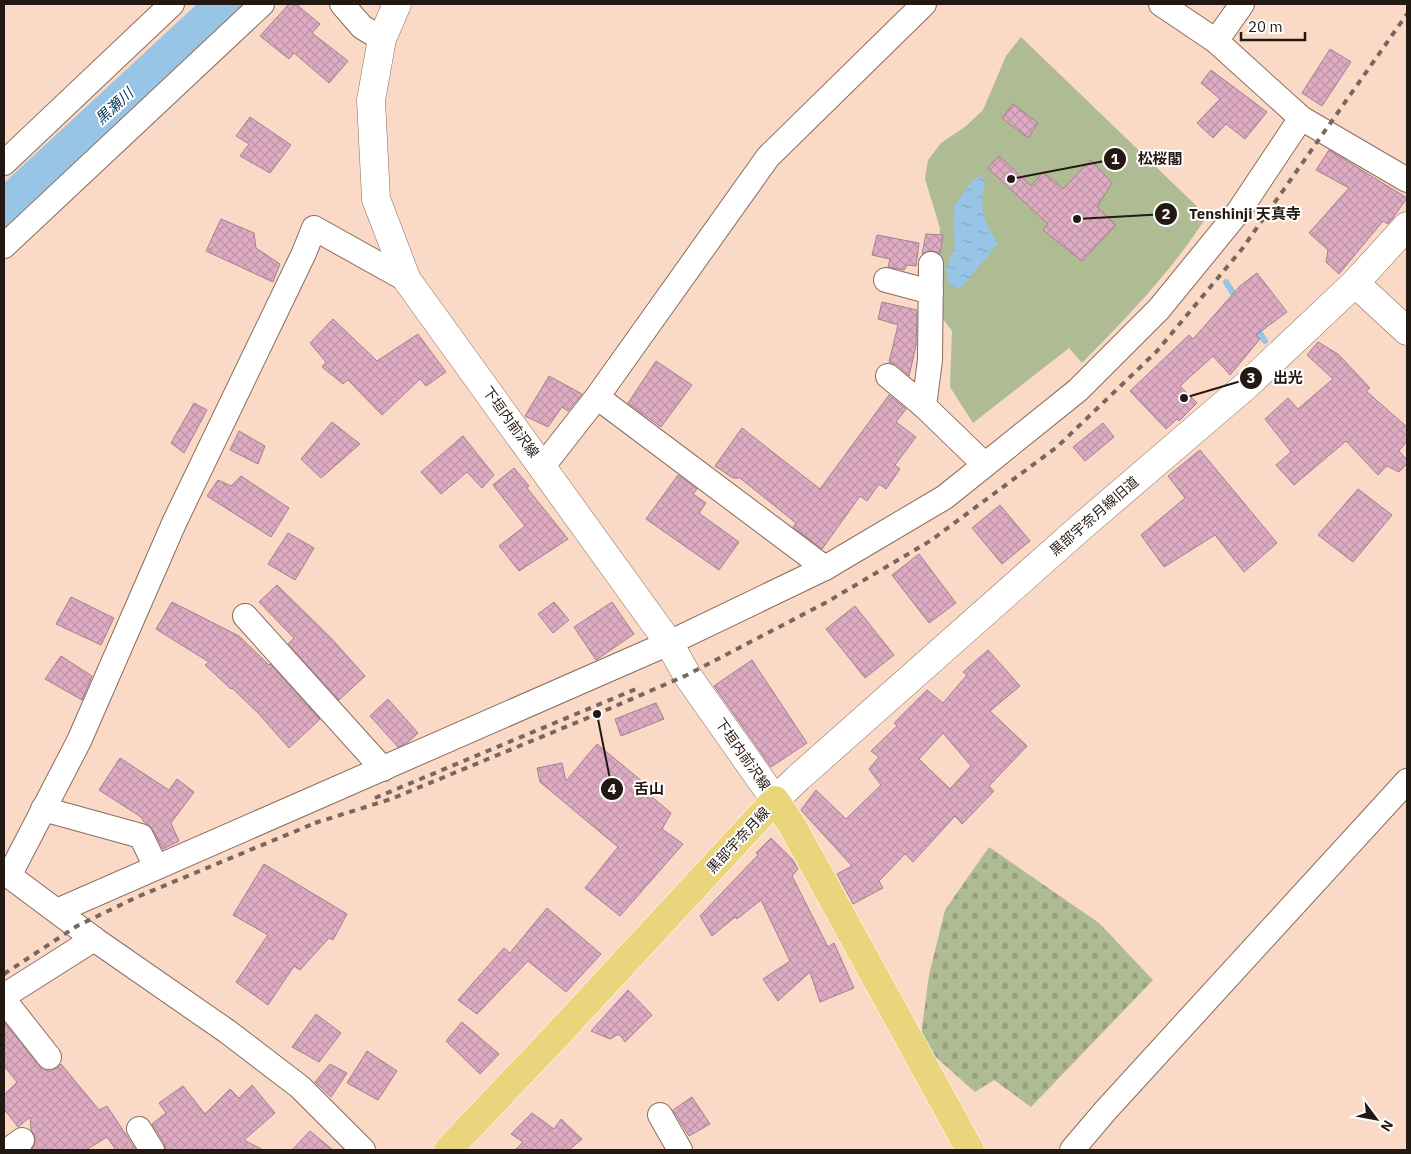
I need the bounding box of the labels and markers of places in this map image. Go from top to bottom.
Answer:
callout: 松桜閣 [1103,144,1193,174]
callout: Tenshinji 天真寺 [1154,199,1311,229]
callout: 出光 [1238,363,1313,393]
callout: 舌山 [599,774,674,804]

